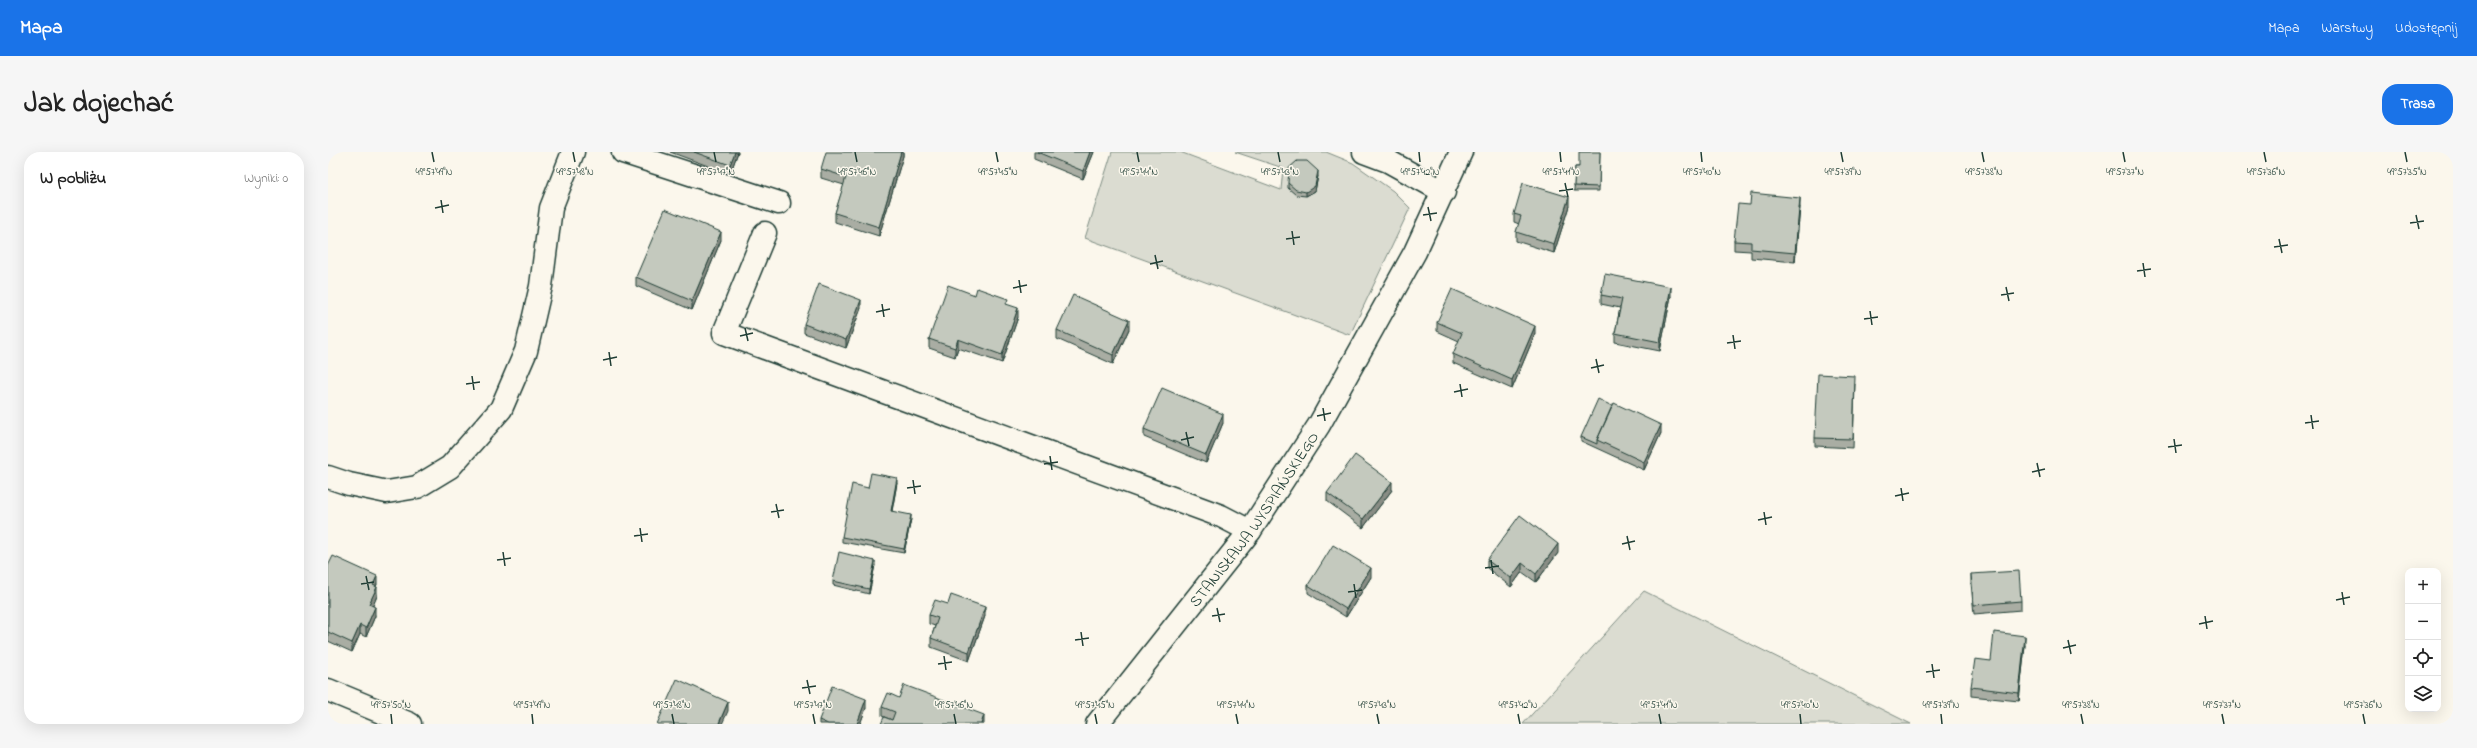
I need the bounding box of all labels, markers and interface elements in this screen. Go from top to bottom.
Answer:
text: Mapa [20,15,62,42]
text: Mapa [2268,18,2300,39]
text: Warstwy [2322,18,2373,39]
text: Udostępnij [2395,18,2457,39]
text: Jak dojechać [24,84,173,125]
button: Trasa [2382,84,2453,125]
text: 49°57'49"N [416,165,453,180]
text: 49°57'48"N [556,165,594,180]
text: 49°57'47"N [697,165,735,180]
text: 49°57'46"N [838,165,876,180]
text: 49°57'45"N [978,165,1018,180]
text: 49°57'44"N [1120,165,1158,180]
text: 49°57'43"N [1261,165,1299,180]
text: 49°57'42"N [1401,165,1440,180]
text: 49°57'41"N [1542,165,1580,180]
text: 49°57'40"N [1683,165,1721,180]
text: 49°57'39"N [1825,165,1862,180]
text: 49°57'38"N [1965,165,2003,180]
text: 49°57'37"N [2106,165,2144,180]
text: 49°57'36"N [2247,165,2285,180]
text: 49°57'35"N [2387,165,2427,180]
text: W pobliżu [40,166,106,191]
text: Wyniki: 0 [244,169,288,188]
street label: STANISŁAWA WYSPIAŃSKIEGO [1184,427,1326,613]
map controls [2405,568,2441,712]
button: + [2405,568,2441,604]
button: − [2405,604,2441,640]
button: locate [2405,640,2441,676]
button: layers [2405,676,2441,712]
text: 49°57'50"N [371,698,411,713]
text: 49°57'49"N [514,698,551,713]
text: 49°57'48"N [653,698,691,713]
text: 49°57'47"N [794,698,832,713]
text: 49°57'46"N [935,698,973,713]
text: 49°57'45"N [1075,698,1115,713]
text: 49°57'44"N [1217,698,1255,713]
text: 49°57'43"N [1358,698,1396,713]
text: 49°57'42"N [1499,698,1538,713]
text: 49°57'41"N [1640,698,1678,713]
text: 49°57'40"N [1781,698,1819,713]
text: 49°57'39"N [1923,698,1960,713]
text: 49°57'38"N [2062,698,2100,713]
text: 49°57'37"N [2203,698,2241,713]
text: 49°57'36"N [2344,698,2382,713]

